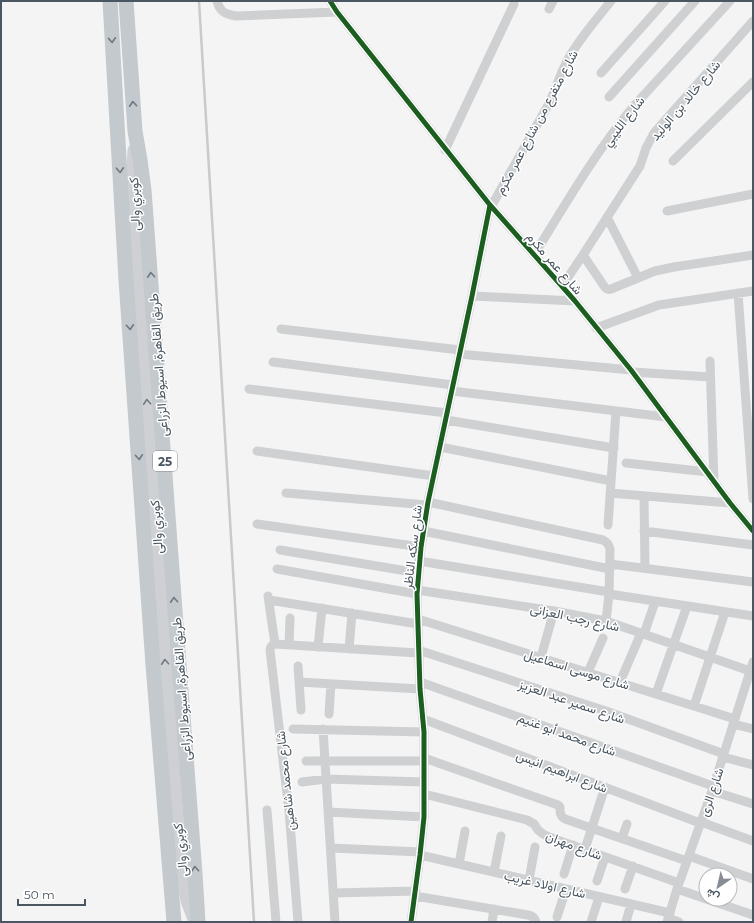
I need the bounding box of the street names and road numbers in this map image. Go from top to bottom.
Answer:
street label: شارع متفرع من شارع عمر مكرم [491,47,583,198]
street label: شارع خالد بن الوليد [647,56,725,145]
street label: شارع الليبي [598,93,650,151]
street label: كوبري والى [125,176,146,231]
street label: شارع عمر مكرم [522,228,586,299]
street label: طريق القاهرة, اسيوط الزراعى [145,293,172,437]
road number: 25 [153,451,177,471]
street label: كوبري والى [146,499,169,554]
street label: شارع سكه الناظر [399,504,427,591]
street label: شارع رجب العزانى [529,600,621,636]
street label: طريق القاهرة, اسيوط الزراعى [168,617,195,761]
street label: شارع موسى اسماعيل [522,645,632,695]
street label: شارع سمير عبد العزيز [515,675,627,729]
street label: شارع محمد أبو غنيم [515,709,618,761]
street label: شارع محمد شاهين [272,730,300,832]
street label: شارع ابراهيم انيس [513,746,610,798]
street label: شارع الرى [695,766,729,819]
street label: كوبري والى [169,822,194,878]
street label: شارع مهران [543,827,604,865]
street label: شارع اولاد غريب [502,867,587,903]

